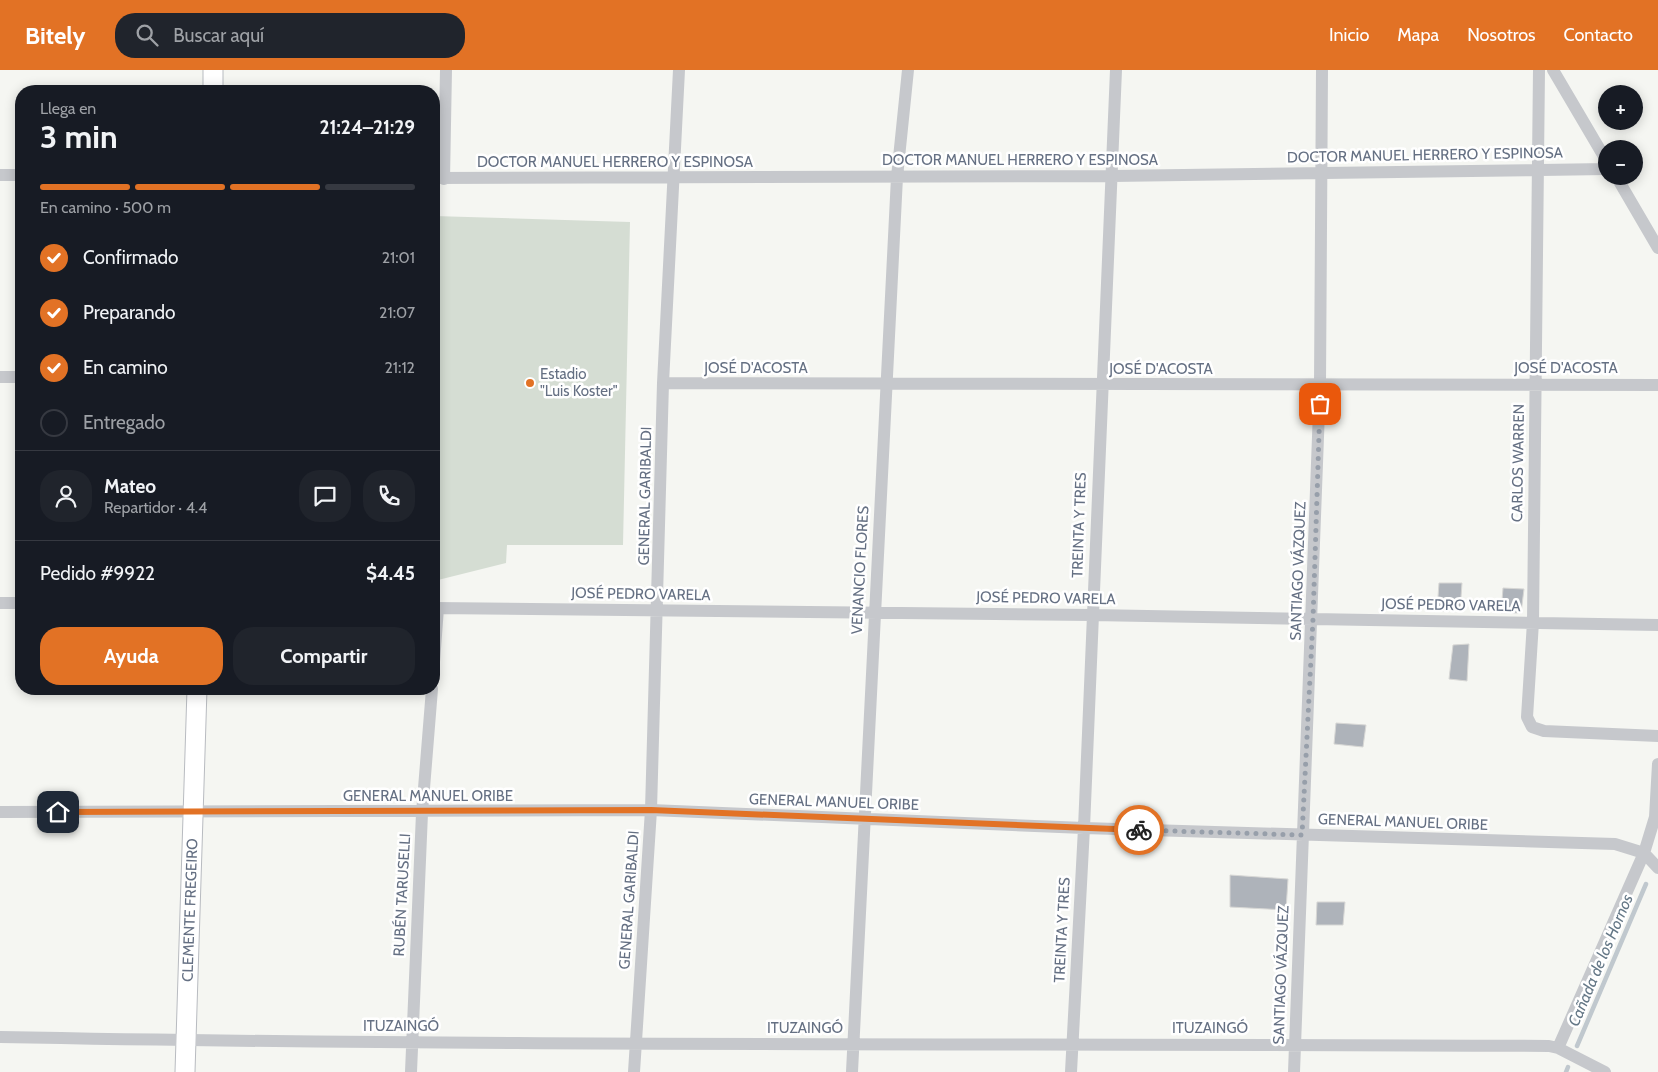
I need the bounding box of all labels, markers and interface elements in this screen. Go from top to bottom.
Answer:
search box [115,13,465,58]
text: Bitely [25,21,85,50]
icon: search [133,21,161,49]
text: Buscar aquí [173,24,264,47]
text: Inicio [1329,24,1369,46]
text: Mapa [1397,24,1439,46]
text: Nosotros [1467,24,1536,46]
text: Contacto [1564,24,1633,46]
map controls [1598,85,1643,185]
button: + [1598,85,1643,130]
text: Llega en [40,99,96,118]
text: 21:24–21:29 [320,116,415,139]
text: 3 min [40,117,118,156]
button: − [1598,140,1643,185]
street label: DOCTOR MANUEL HERRERO Y ESPINOSA [1287,144,1564,166]
street label: DOCTOR MANUEL HERRERO Y ESPINOSA [882,151,1159,169]
street label: DOCTOR MANUEL HERRERO Y ESPINOSA [477,153,754,171]
text: En camino · 500 m [40,198,171,217]
icon: check [40,244,68,272]
text: Confirmado [83,246,179,269]
text: 21:01 [382,248,415,267]
icon: check [40,299,68,327]
text: Preparando [83,301,176,324]
text: 21:07 [379,303,415,322]
icon: check [40,354,68,382]
text: En camino [83,356,168,379]
text: 21:12 [384,358,415,377]
street label: JOSÉ D'ACOSTA [703,358,809,377]
street label: JOSÉ D'ACOSTA [1513,358,1619,377]
street label: JOSÉ D'ACOSTA [1108,359,1214,378]
place label: Estadio "Luis Koster" [540,365,618,400]
marker: Estadio "Luis Koster" [524,377,536,389]
pin [1299,383,1341,425]
icon: bag [1306,390,1334,418]
street label: CARLOS WARREN [1508,404,1528,522]
text: Entregado [83,411,165,434]
street label: GENERAL GARIBALDI [635,426,655,566]
button: person [40,470,92,522]
button: chat [299,470,351,522]
button: phone [363,470,415,522]
street label: TREINTA Y TRES [1068,472,1090,578]
text: Mateo [104,475,156,498]
text: Repartidor · 4.4 [104,498,207,517]
street label: SANTIAGO VÁZQUEZ [1286,500,1309,641]
street label: VENANCIO FLORES [848,505,872,635]
text: Pedido #9922 [40,562,155,585]
text: $4.45 [366,562,415,585]
street label: JOSÉ PEDRO VARELA [570,583,712,604]
street label: JOSÉ PEDRO VARELA [975,587,1117,608]
street label: JOSÉ PEDRO VARELA [1380,594,1522,615]
button: Ayuda [40,627,223,685]
button: Compartir [233,627,415,685]
street label: GENERAL MANUEL ORIBE [343,787,513,805]
street label: GENERAL MANUEL ORIBE [749,790,919,814]
pin [37,791,79,833]
icon: home [44,798,72,826]
courier [1114,805,1164,855]
street label: GENERAL MANUEL ORIBE [1318,810,1488,834]
icon: bike [1125,816,1153,844]
street label: GENERAL GARIBALDI [615,830,643,970]
street label: RUBÉN TARUSELLI [389,833,414,957]
street label: CLEMENTE FREGEIRO [179,838,201,982]
street label: TREINTA Y TRES [1050,877,1074,983]
water label: Cañada de los Hornos [1564,891,1637,1029]
street label: SANTIAGO VÁZQUEZ [1269,904,1292,1045]
street label: ITUZAINGÓ [363,1016,439,1035]
street label: ITUZAINGÓ [767,1018,843,1037]
street label: ITUZAINGÓ [1172,1018,1248,1037]

